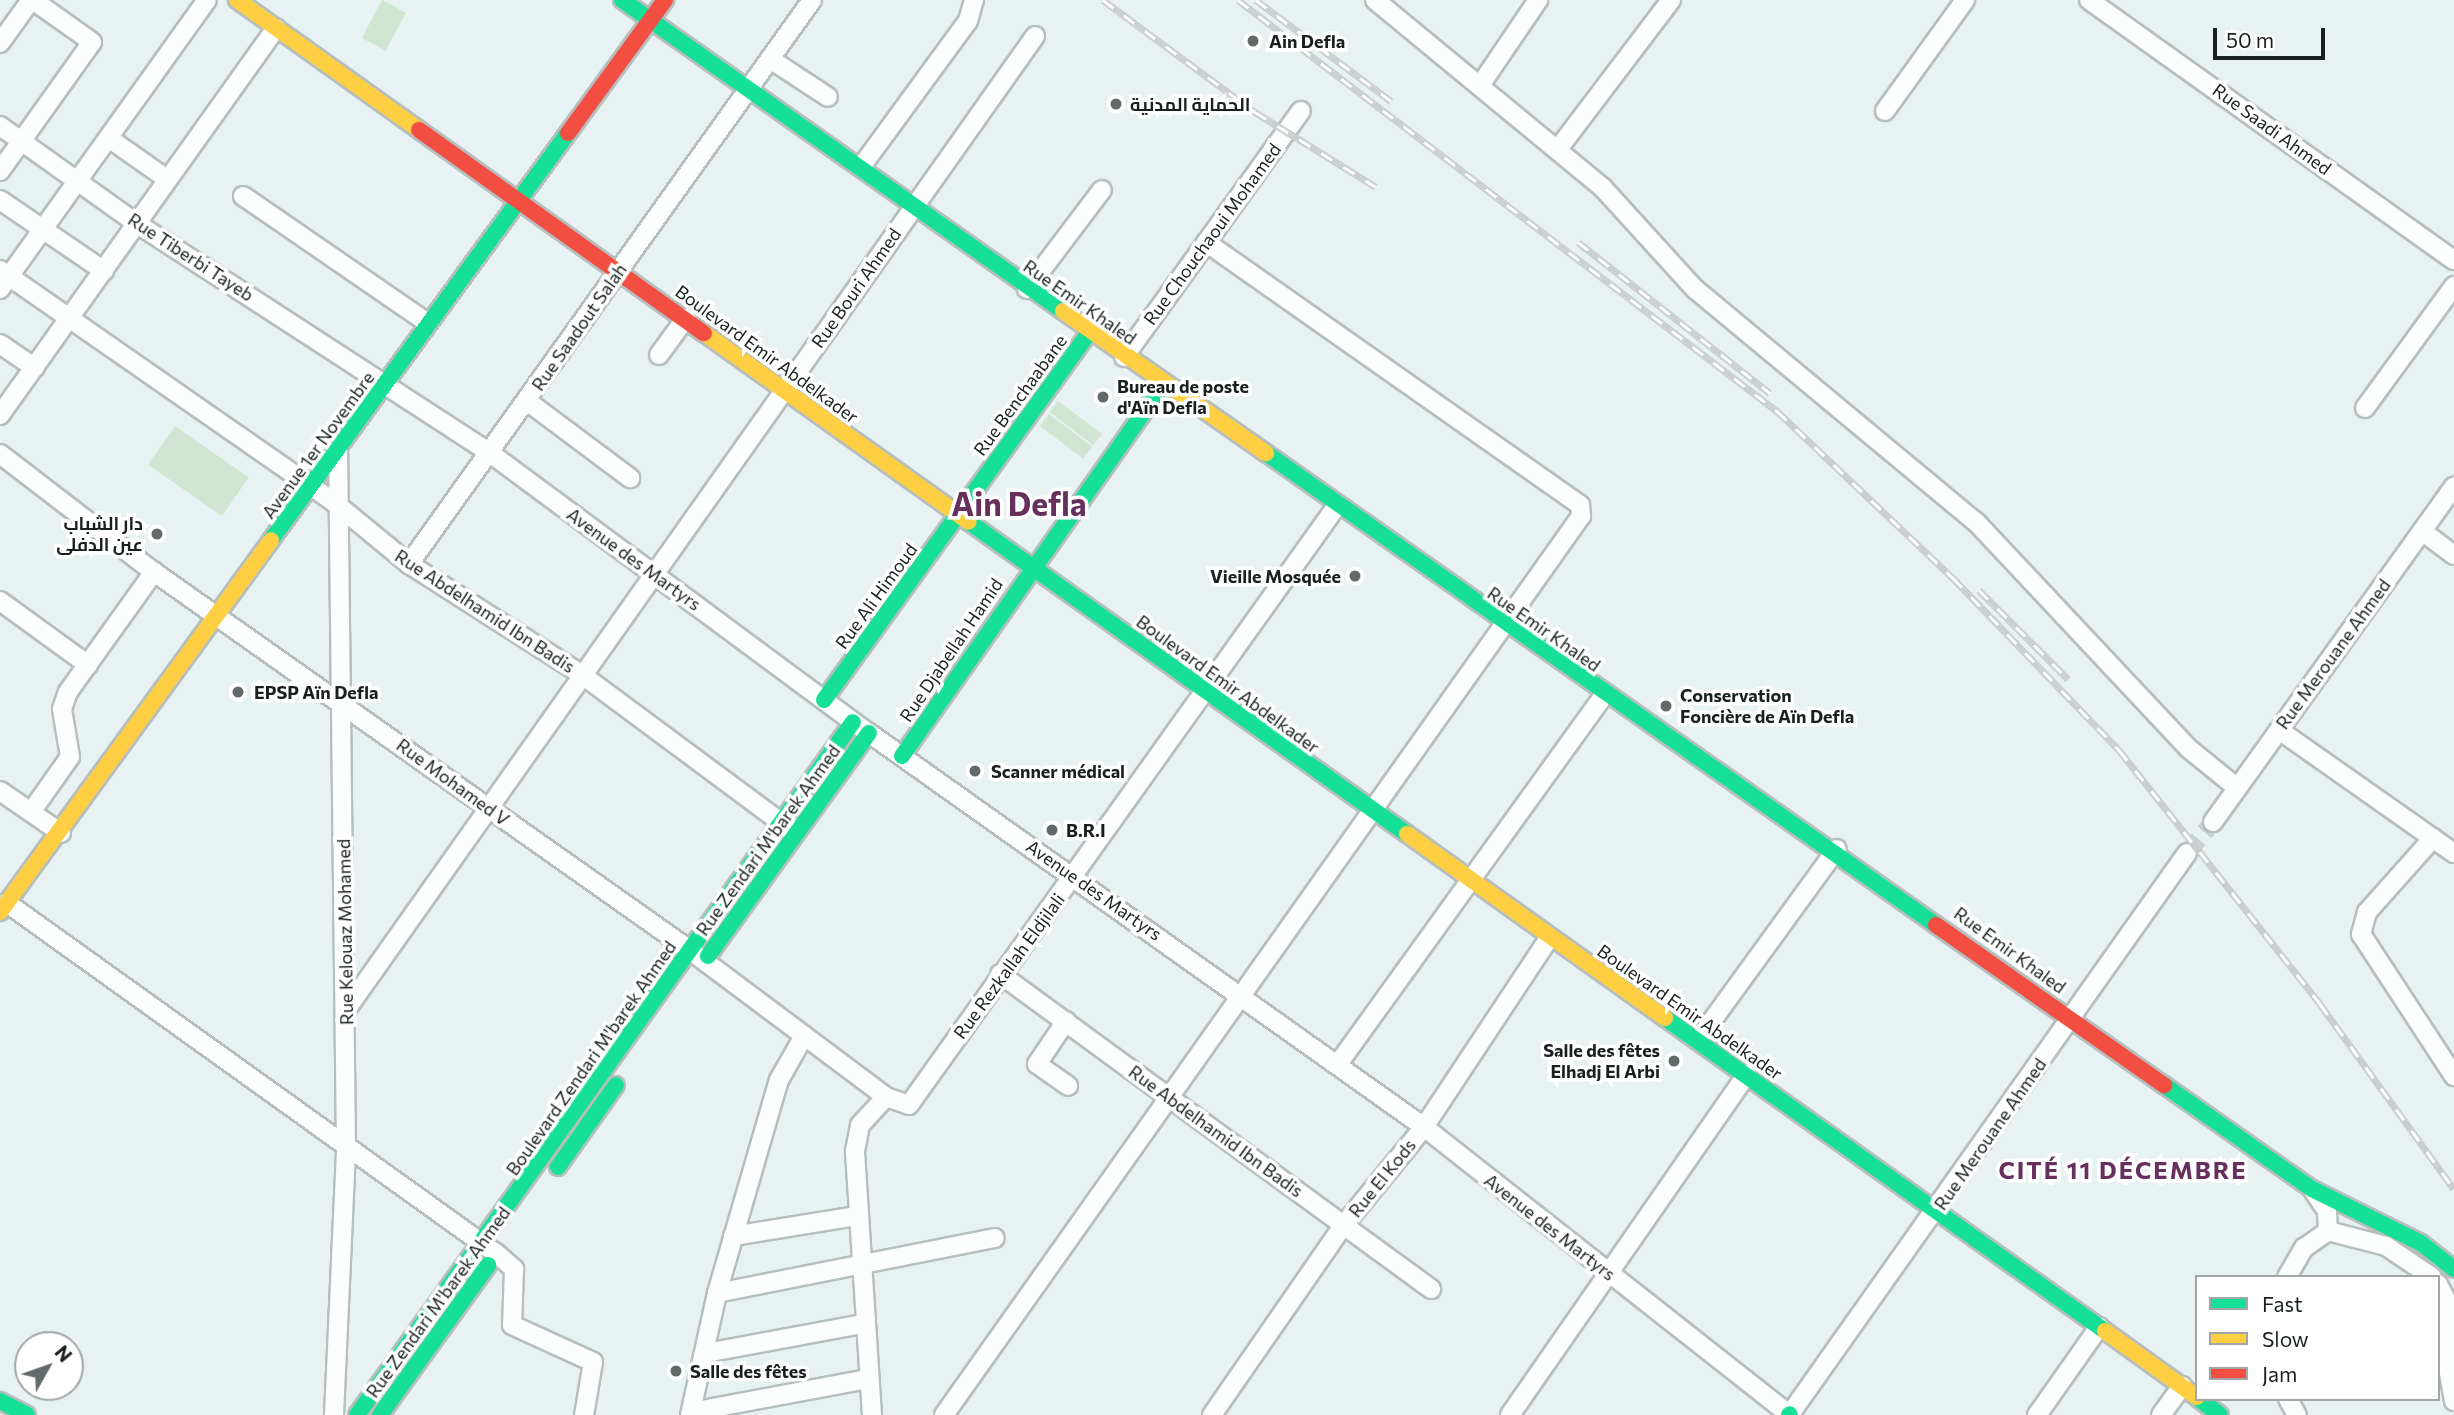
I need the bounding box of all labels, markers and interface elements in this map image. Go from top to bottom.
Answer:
scale bar [2216,14,2328,58]
text: 50 m [2226,27,2274,52]
place label: Ain Defla [1269,30,1345,52]
marker: Ain Defla [1243,31,1263,51]
street label: Rue Saadi Ahmed [2209,79,2335,179]
place label: الحماية المدنية [1130,93,1250,115]
marker: الحماية المدنية [1108,96,1124,112]
street label: Rue Chouchaoui Mohamed [1139,139,1285,329]
street label: Rue Tiberbi Tayeb [124,208,258,306]
street label: Rue Bouri Ahmed [807,224,905,352]
street label: Rue Emir Khaled [1019,255,1141,349]
street label: Rue Saadout Salah [527,259,631,395]
street label: Boulevard Emir Abdelkader [671,280,863,428]
street label: Rue Benchaabane [969,330,1071,460]
street label: Avenue 1er Novembre [257,367,379,523]
place label: Bureau de poste d'Aïn Defla [1117,376,1249,418]
marker: Bureau de poste d'Aïn Defla [1095,389,1111,405]
district label: Ain Defla [951,484,1087,522]
street label: Avenue des Martyrs [563,503,705,615]
place label: دار الشباب عين الدفلى [56,513,143,556]
marker: دار الشباب عين الدفلى [149,526,165,542]
street label: Rue Ali Himoud [831,539,921,653]
street label: Rue Abdelhamid Ibn Badis [391,545,579,677]
place label: Vieille Mosquée [1210,565,1341,587]
marker: Vieille Mosquée [1347,568,1363,584]
street label: Rue Djabellah Hamid [895,574,1007,726]
street label: Rue Merouane Ahmed [2271,575,2395,733]
street label: Rue Emir Khaled [1483,582,1605,676]
street label: Boulevard Emir Abdelkader [1132,610,1324,758]
place label: EPSP Aïn Defla [254,681,379,703]
marker: EPSP Aïn Defla [228,682,248,702]
place label: Conservation Foncière de Aïn Defla [1680,685,1854,728]
marker: Conservation Foncière de Aïn Defla [1658,698,1674,714]
street label: Rue Mohamed V [392,734,514,830]
street label: Rue Zendari M'barek Ahmed [691,740,845,940]
place label: Scanner médical [991,760,1125,782]
marker: Scanner médical [965,761,985,781]
place label: B.R.I [1066,819,1106,841]
marker: B.R.I [1044,822,1060,838]
street label: Avenue des Martyrs [1022,835,1166,945]
street label: Rue Kelouaz Mohamed [333,839,357,1025]
street label: Rue Rezkallah Eldjilali [949,889,1069,1043]
street label: Rue Emir Khaled [1950,902,2070,998]
street label: Boulevard Zendari M'barek Ahmed [501,937,681,1179]
street label: Boulevard Emir Abdelkader [1593,940,1787,1084]
place label: Salle des fêtes Elhadj El Arbi [1543,1040,1660,1082]
marker: Salle des fêtes Elhadj El Arbi [1666,1053,1682,1069]
street label: Rue Merouane Ahmed [1929,1054,2051,1214]
street label: Rue Abdelhamid Ibn Badis [1125,1061,1307,1201]
street label: Rue El Kods [1344,1135,1420,1221]
district label: CITÉ 11 DÉCEMBRE [2000,1156,2246,1184]
street label: Avenue des Martyrs [1480,1169,1620,1285]
street label: Rue Zendari M'barek Ahmed [361,1202,515,1402]
legend [2195,1275,2440,1401]
text: Fast [2262,1291,2303,1316]
text: Slow [2262,1326,2309,1351]
north arrow [14,1331,84,1401]
text: N [51,1341,77,1366]
place label: Salle des fêtes [690,1360,807,1382]
text: Jam [2262,1361,2297,1386]
marker: Salle des fêtes [668,1363,684,1379]

